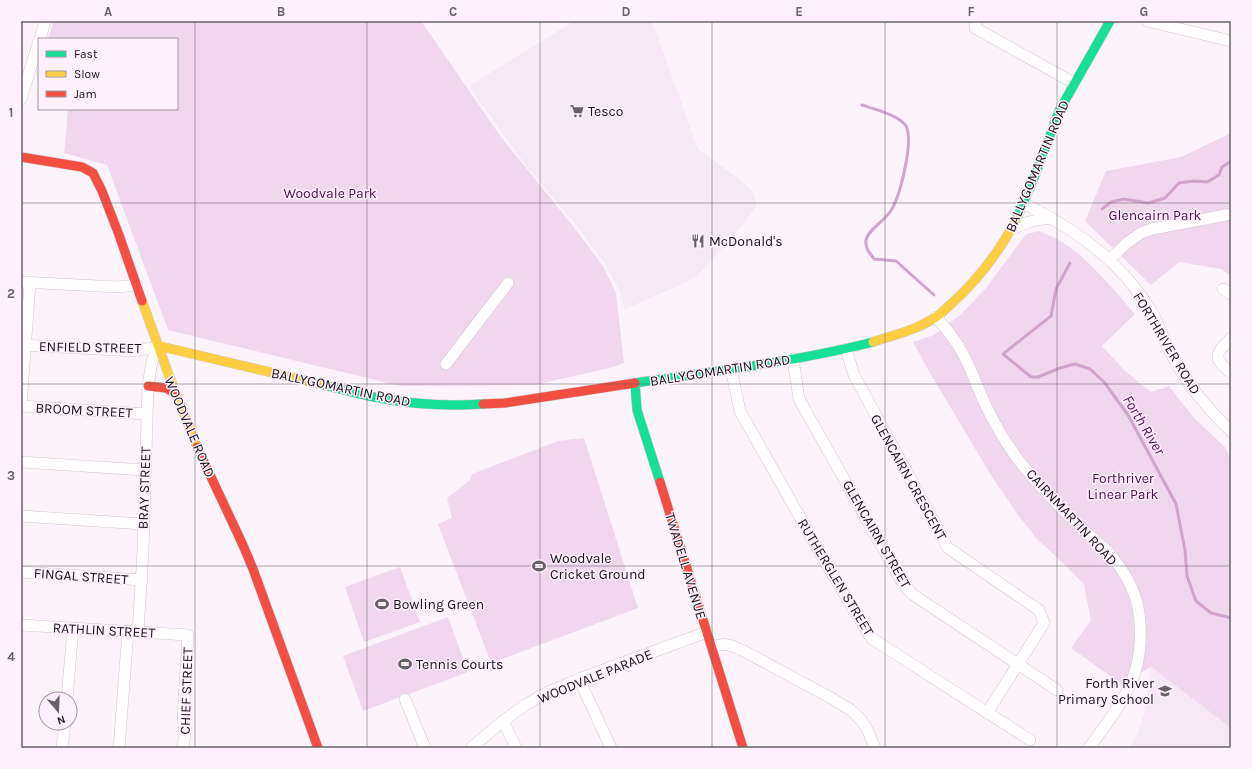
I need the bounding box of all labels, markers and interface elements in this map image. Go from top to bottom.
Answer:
text: A [104,4,112,19]
text: B [277,4,285,19]
text: C [449,4,457,19]
text: D [622,4,631,19]
text: E [795,4,803,19]
text: F [967,4,975,19]
text: G [1140,4,1148,19]
legend [38,38,178,110]
text: Fast [74,47,98,61]
text: Slow [74,67,100,81]
text: Jam [74,87,97,101]
street label: BALLYGOMARTIN ROAD [1002,98,1073,235]
supermarket icon: Tesco [569,103,585,119]
place label: Tesco [588,103,623,120]
text: 1 [9,105,13,120]
park label: Woodvale Park [283,185,377,202]
park label: Glencairn Park [1109,207,1202,224]
restaurant icon: McDonald's [690,233,706,249]
place label: McDonald's [709,233,783,250]
text: 2 [7,286,15,301]
street label: FORTHRIVER ROAD [1129,289,1204,398]
street label: ENFIELD STREET [39,338,141,357]
street label: BALLYGOMARTIN ROAD [649,351,791,390]
street label: BALLYGOMARTIN ROAD [270,364,412,411]
street label: WOODVALE ROAD [161,374,218,480]
water label: Forth River [1119,392,1169,459]
street label: BROOM STREET [35,399,133,422]
street label: GLENCAIRN CRESCENT [867,411,950,543]
street label: BRAY STREET [135,446,154,530]
street label: CAIRNMARTIN ROAD [1022,466,1121,569]
text: 3 [7,468,15,483]
park label: Forthriver Linear Park [1088,470,1159,503]
street label: GLENCAIRN STREET [839,477,914,591]
street label: TWADELL AVENUE [661,511,710,622]
street label: RUTHERGLEN STREET [794,516,877,639]
place label: Woodvale Cricket Ground [550,550,646,583]
sports icon: Woodvale Cricket Ground [531,558,547,574]
street label: FINGAL STREET [33,565,129,588]
sports icon: Bowling Green [374,596,390,612]
place label: Bowling Green [393,596,484,613]
street label: RATHLIN STREET [52,619,156,642]
street label: WOODVALE PARADE [535,646,655,707]
street label: CHIEF STREET [176,647,197,735]
text: 4 [7,649,15,664]
sports icon: Tennis Courts [397,656,413,672]
place label: Tennis Courts [416,656,503,673]
place label: Forth River Primary School [1058,675,1155,708]
school or university icon: Forth River Primary School [1157,683,1173,699]
north arrow [38,691,78,731]
text: N [55,713,67,727]

